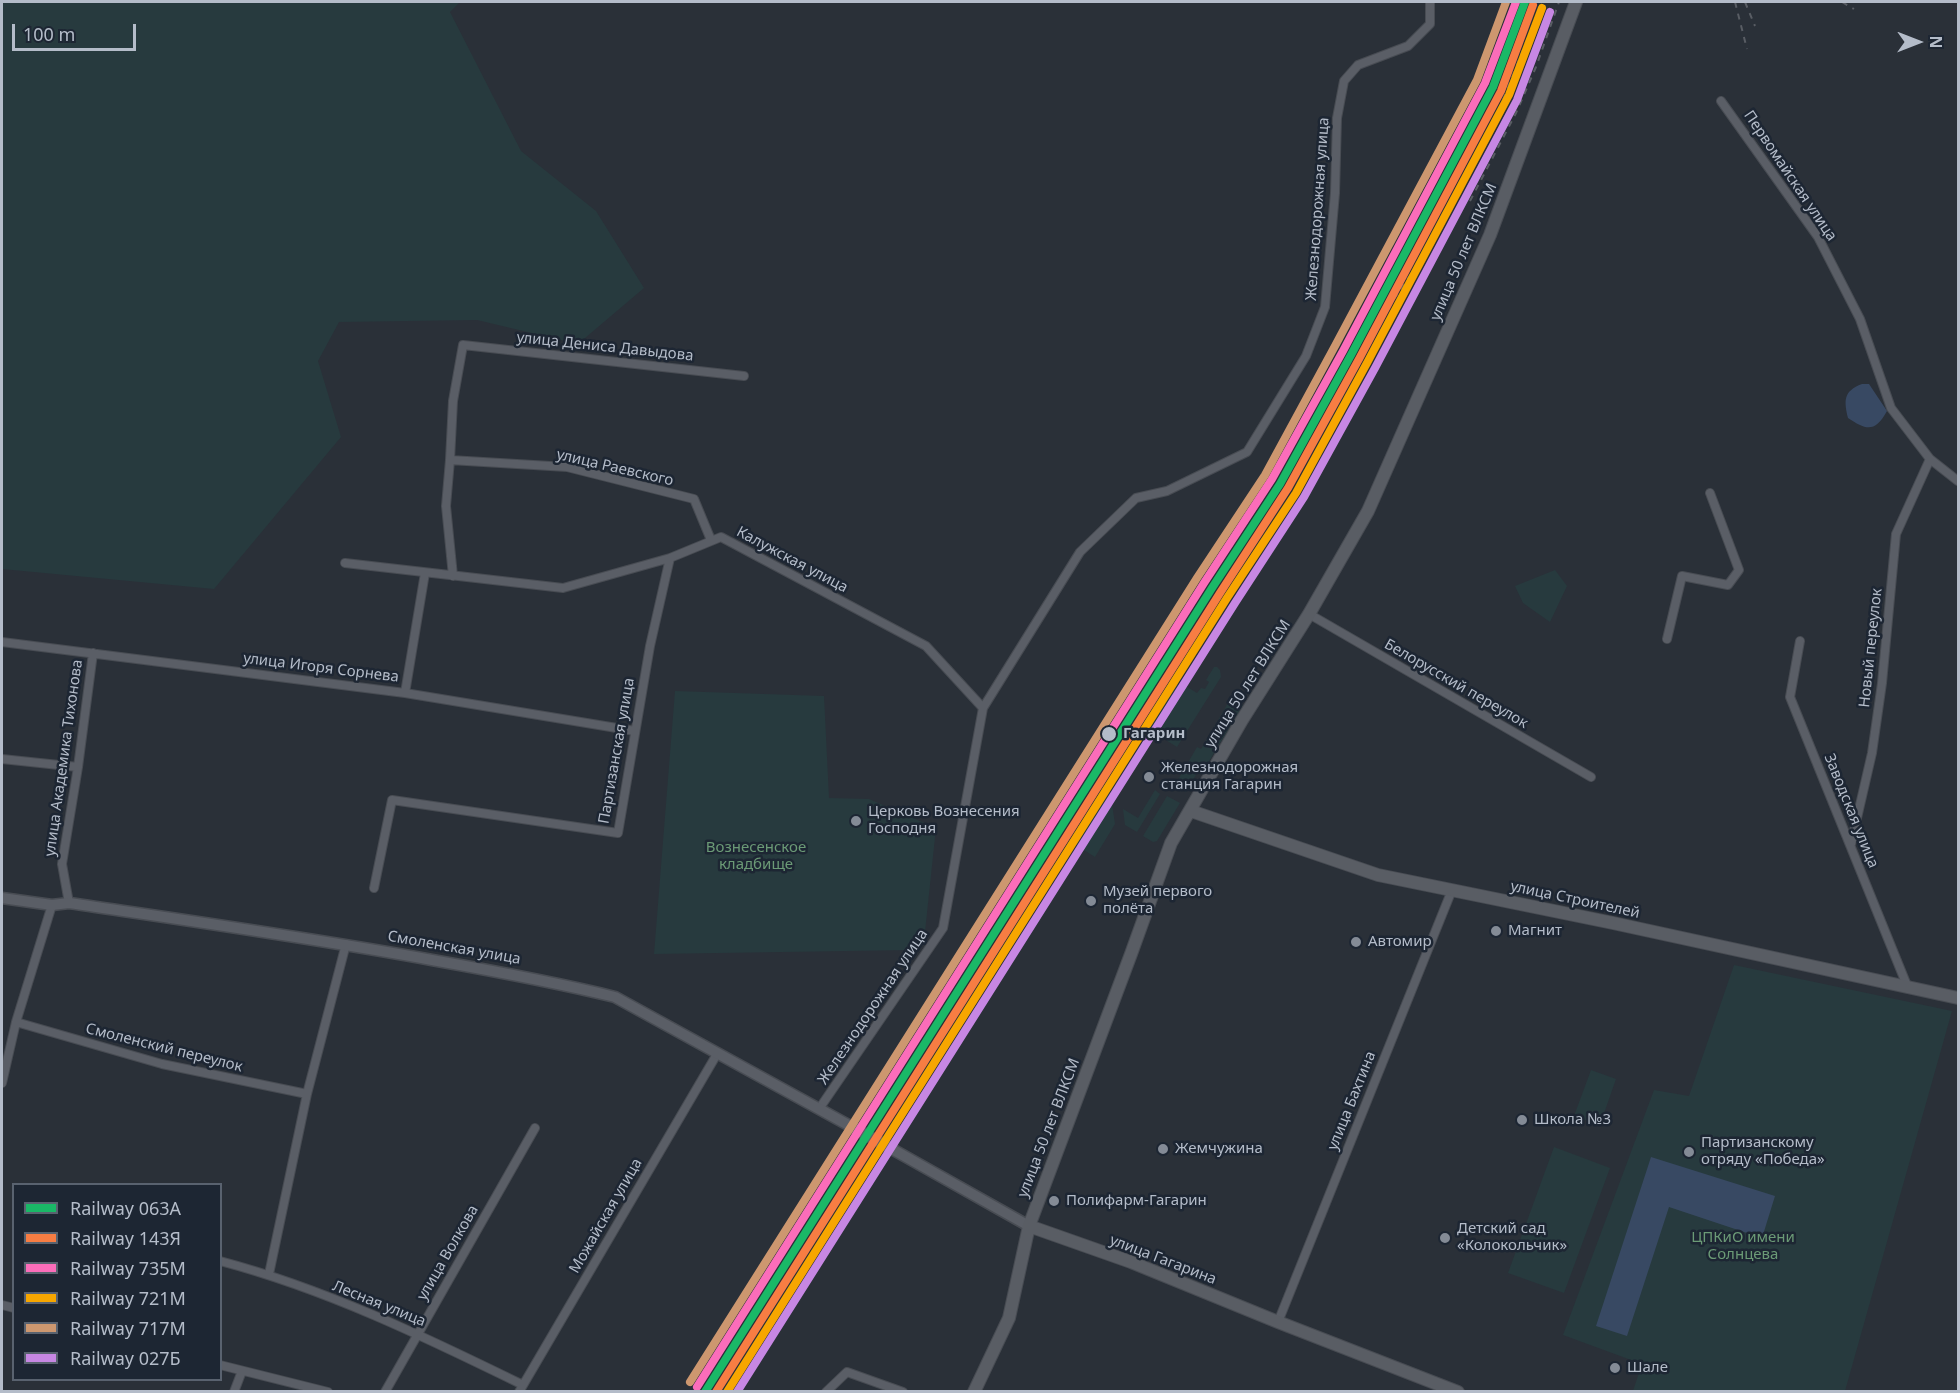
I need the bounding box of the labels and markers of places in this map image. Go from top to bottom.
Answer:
marker: Гагарин [1100,725,1118,743]
place label: Гагарин [1123,725,1185,743]
place label: Железнодорожная станция Гагарин [1161,759,1298,794]
marker: Железнодорожная станция Гагарин [1142,770,1156,784]
place label: Церковь Вознесения Господня [868,803,1020,838]
marker: Церковь Вознесения Господня [849,814,863,828]
place label: Музей первого полёта [1103,883,1212,918]
marker: Музей первого полёта [1084,894,1098,908]
place label: Магнит [1508,922,1562,940]
marker: Магнит [1489,924,1503,938]
place label: Автомир [1368,933,1432,951]
marker: Автомир [1349,935,1363,949]
place label: Школа №3 [1534,1111,1611,1129]
marker: Школа №3 [1515,1113,1529,1127]
place label: Партизанскому отряду «Победа» [1701,1134,1825,1169]
place label: Жемчужина [1175,1140,1263,1158]
marker: Жемчужина [1156,1142,1170,1156]
marker: Партизанскому отряду «Победа» [1682,1145,1696,1159]
place label: Полифарм-Гагарин [1066,1192,1207,1210]
marker: Полифарм-Гагарин [1047,1194,1061,1208]
place label: Детский сад «Колокольчик» [1457,1220,1567,1255]
marker: Детский сад «Колокольчик» [1438,1231,1452,1245]
place label: Шале [1627,1359,1668,1377]
marker: Шале [1608,1361,1622,1375]

